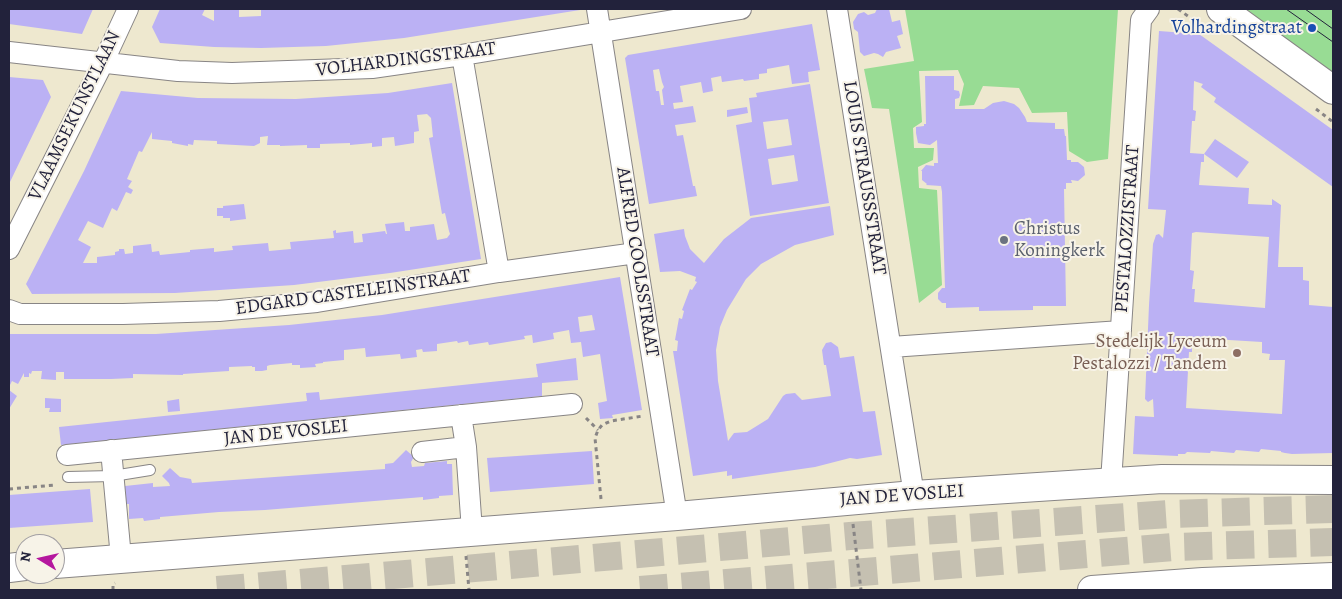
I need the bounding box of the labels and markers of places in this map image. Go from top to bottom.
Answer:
place label: Volhardingstraat [1171,17,1302,39]
marker: Volhardingstraat [1306,22,1318,34]
place label: Christus Koningkerk [1014,218,1105,262]
marker: Christus Koningkerk [998,234,1010,246]
place label: Stedelijk Lyceum Pestalozzi / Tandem [1072,331,1227,375]
marker: Stedelijk Lyceum Pestalozzi / Tandem [1231,347,1243,359]

